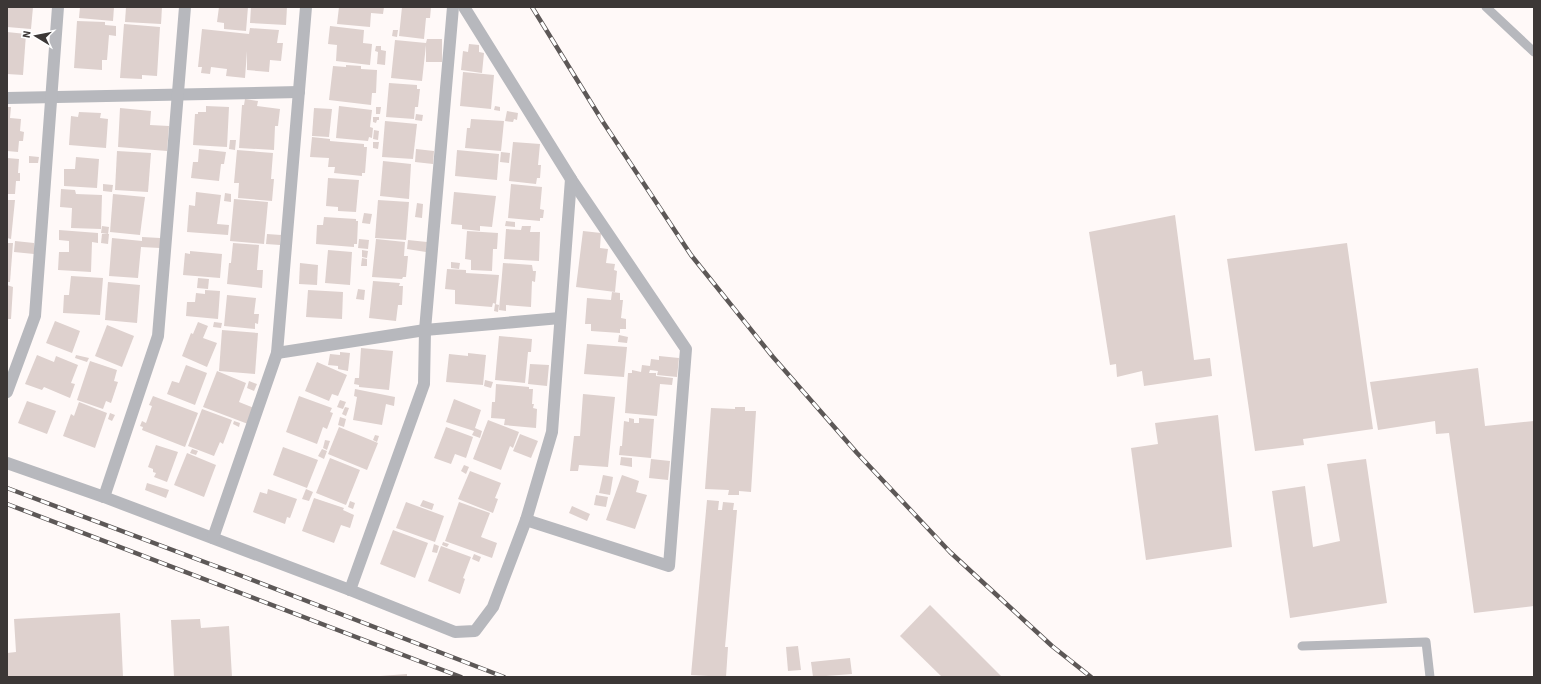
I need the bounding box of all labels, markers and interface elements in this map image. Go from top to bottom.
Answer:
north arrow [16,16,56,56]
text: N [19,29,35,39]

